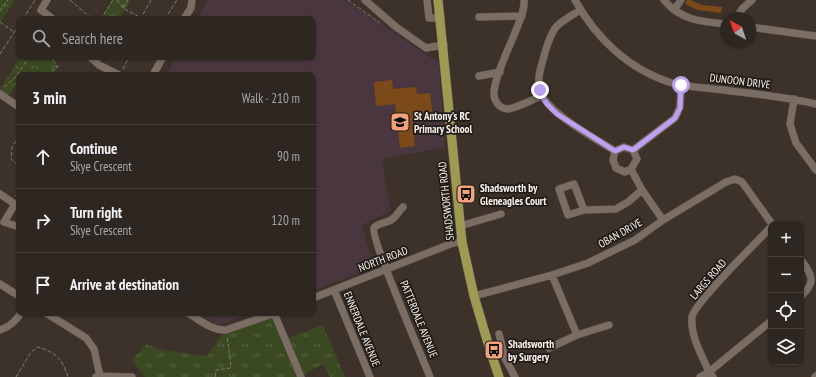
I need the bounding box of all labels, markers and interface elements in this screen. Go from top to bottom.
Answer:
north arrow [720,12,756,48]
search box [16,16,316,60]
icon: search [30,27,52,49]
text: Search here [62,29,123,48]
street label: DUNOON DRIVE [709,70,771,92]
route start [672,76,690,94]
route end [531,81,549,99]
text: 3 min [32,87,66,109]
text: Walk · 210 m [242,90,300,107]
place label: St Antony's RC Primary School [414,109,472,136]
school or university icon: St Antony's RC Primary School [389,111,411,133]
text: Continue [70,139,117,158]
icon: ahead [32,146,54,168]
text: 90 m [277,148,300,165]
text: Skye Crescent [70,158,132,175]
street label: SHADSWORTH ROAD [435,161,457,241]
place label: Shadsworth by Gleneagles Court [480,181,547,208]
bus stop icon: Shadsworth by Gleneagles Court [455,183,477,205]
text: Turn right [70,203,122,222]
icon: right [32,210,54,232]
text: 120 m [271,212,300,229]
street label: OBAN DRIVE [596,215,645,251]
map controls [768,221,804,365]
button: + [768,221,804,257]
text: Skye Crescent [70,222,132,239]
street label: NORTH ROAD [356,243,410,275]
street label: LARGS ROAD [687,256,730,302]
button: − [768,257,804,293]
icon: arrive [32,274,54,296]
text: Arrive at destination [70,275,179,294]
street label: PATTERDALE AVENUE [397,278,441,360]
street label: ENNERDALE AVENUE [341,289,383,369]
button: locate [768,293,804,329]
button: layers [768,329,804,365]
place label: Shadsworth by Surgery [508,337,554,364]
bus stop icon: Shadsworth by Surgery [483,339,505,361]

